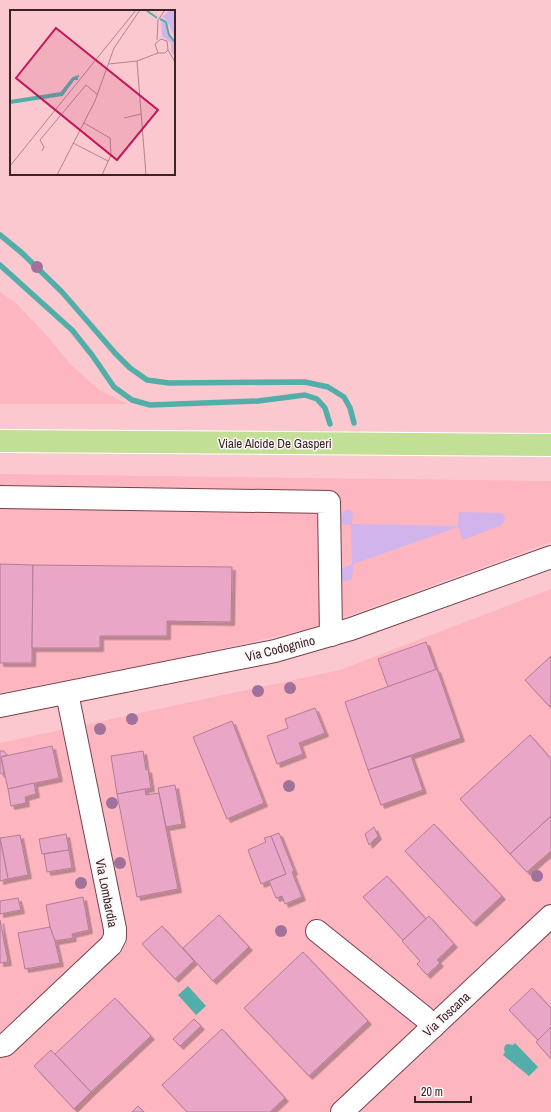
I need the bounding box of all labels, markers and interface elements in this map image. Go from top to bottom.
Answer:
inset map [10,10,175,175]
street label: Viale Alcide De Gasperi [218,435,332,452]
street label: Via Codognino [244,632,317,665]
street label: Via Lombardia [92,857,122,929]
street label: Via Toscana [419,988,474,1040]
scale bar [415,1078,471,1104]
text: 20 m [421,1084,443,1100]

